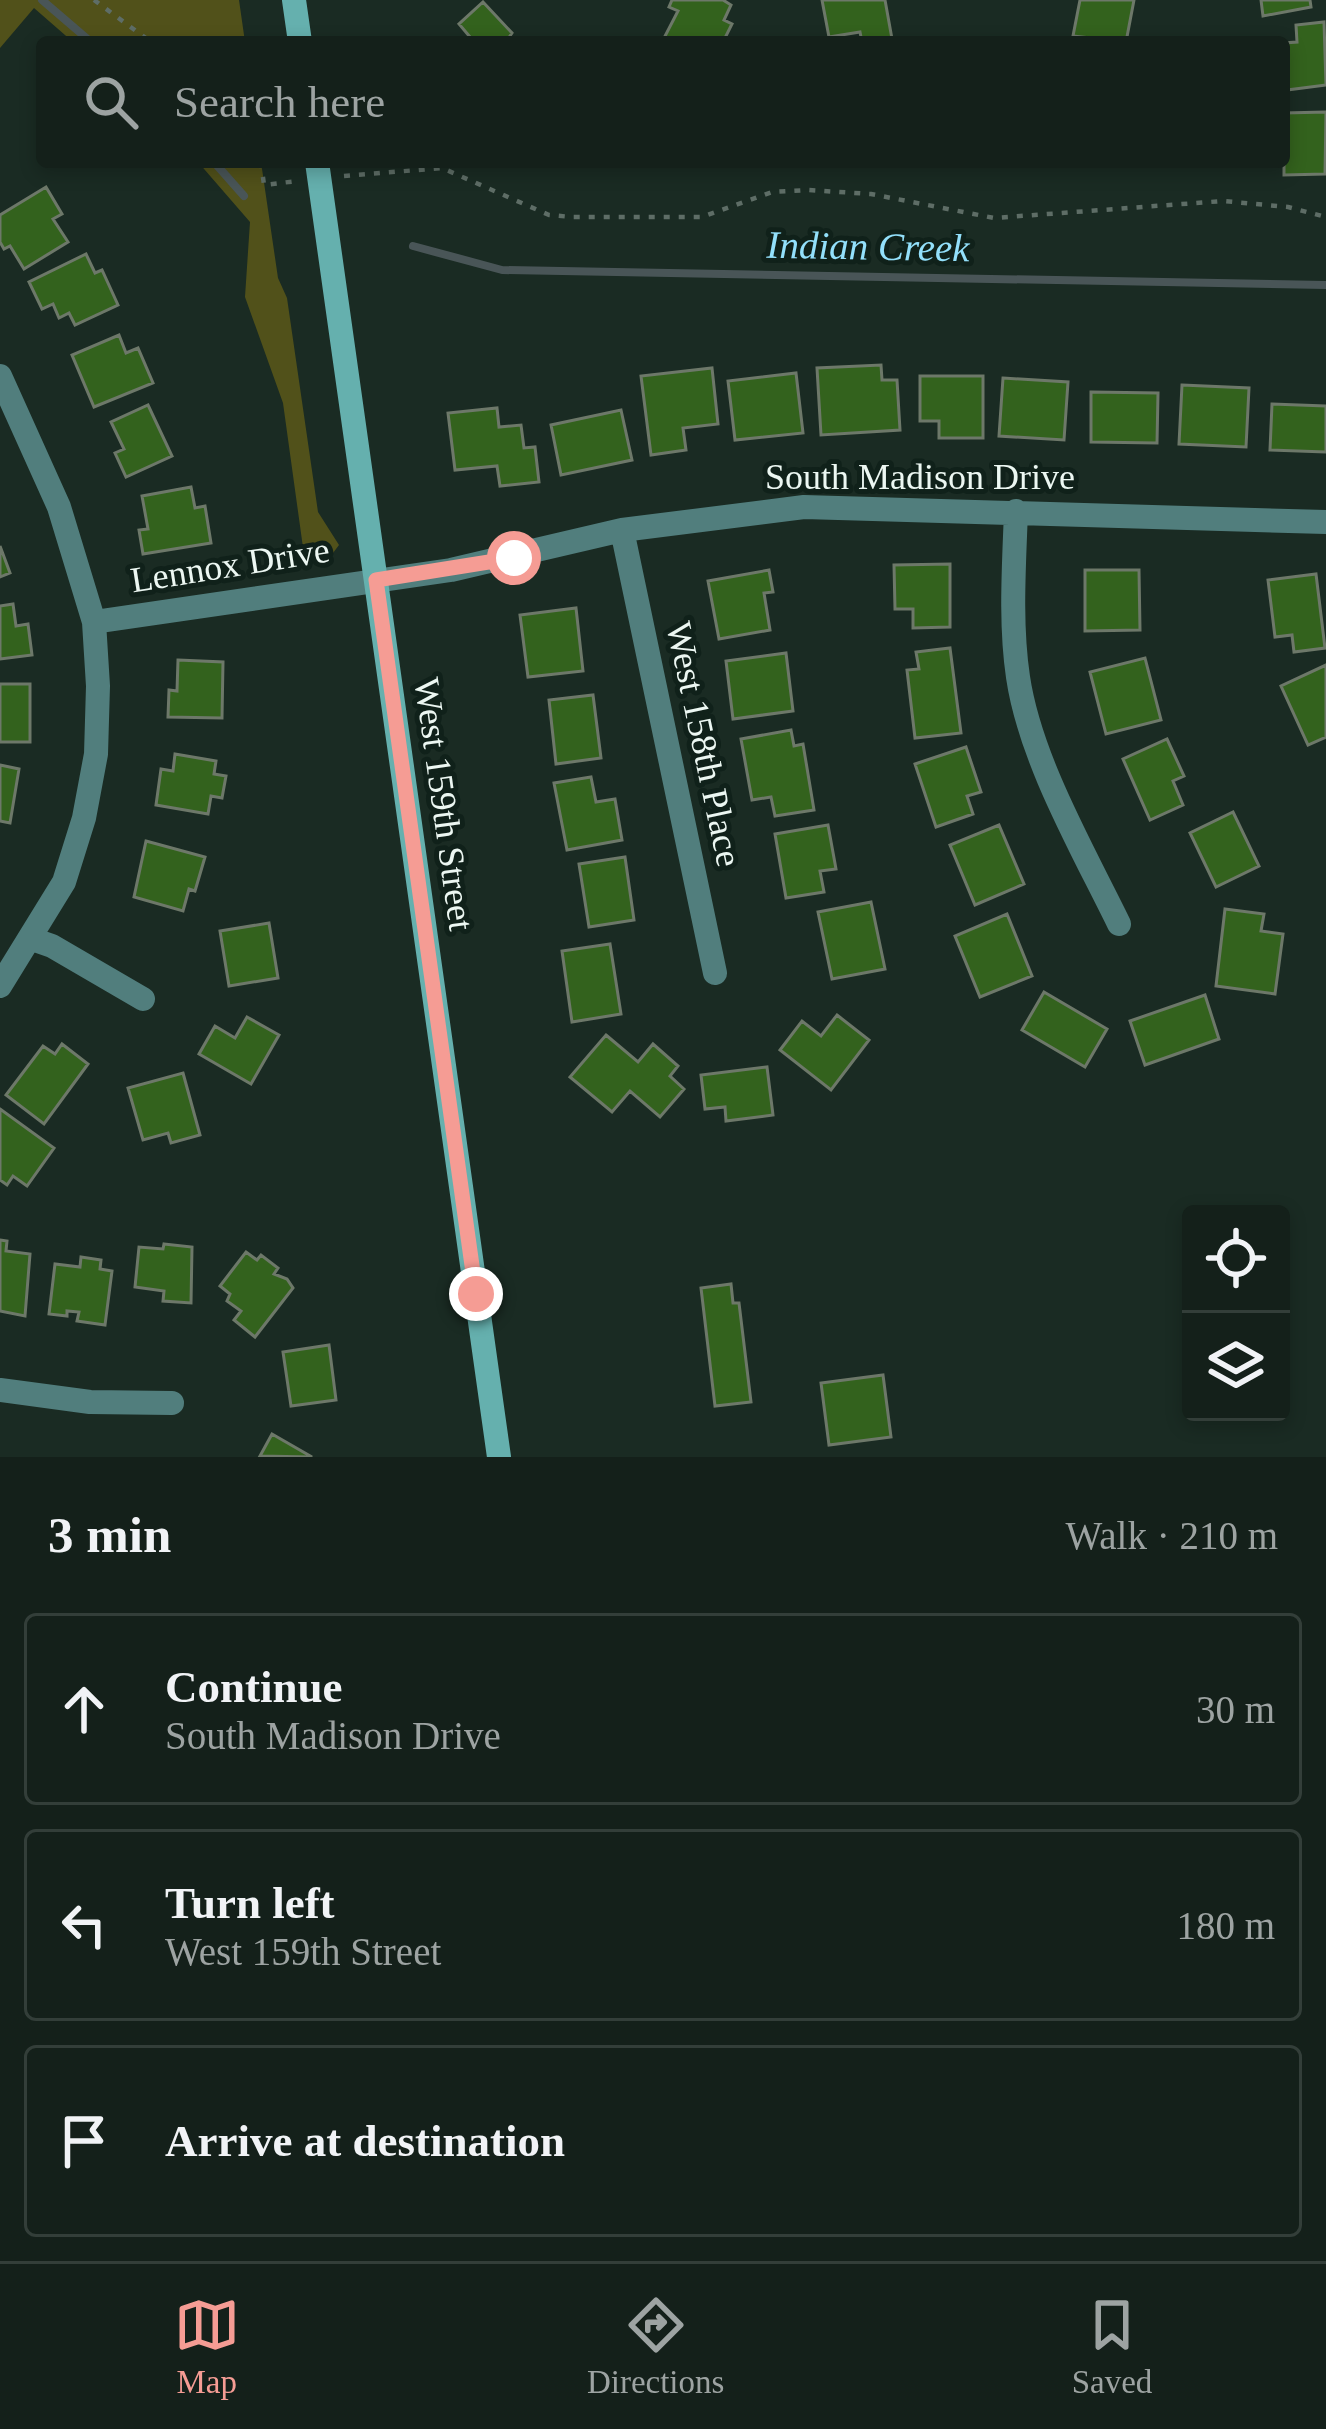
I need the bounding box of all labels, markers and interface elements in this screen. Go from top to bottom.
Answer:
search box [36,36,1290,168]
icon: search [78,69,144,135]
text: Search here [174,77,385,127]
water label: Indian Creek [765,223,971,269]
street label: South Madison Drive [765,457,1075,497]
street label: Lennox Drive [128,530,332,600]
route start [487,531,541,585]
street label: West 158th Place [659,618,749,870]
street label: West 159th Street [406,675,482,933]
map controls [1182,1205,1290,1421]
button: locate [1182,1205,1290,1313]
route end [449,1267,503,1321]
button: layers [1182,1313,1290,1421]
text: 3 min [48,1507,171,1563]
text: Walk · 210 m [1066,1514,1278,1557]
text: Continue [165,1662,343,1712]
icon: ahead [51,1676,117,1742]
text: 30 m [1196,1688,1275,1731]
text: South Madison Drive [165,1714,501,1757]
text: Turn left [165,1878,335,1928]
icon: left [51,1892,117,1958]
text: 180 m [1176,1904,1275,1947]
text: West 159th Street [165,1930,441,1973]
icon: arrive [51,2108,117,2174]
text: Arrive at destination [165,2116,565,2166]
tab: Map [174,2292,240,2401]
tab: Directions [587,2292,724,2401]
tab: Saved [1072,2292,1152,2401]

